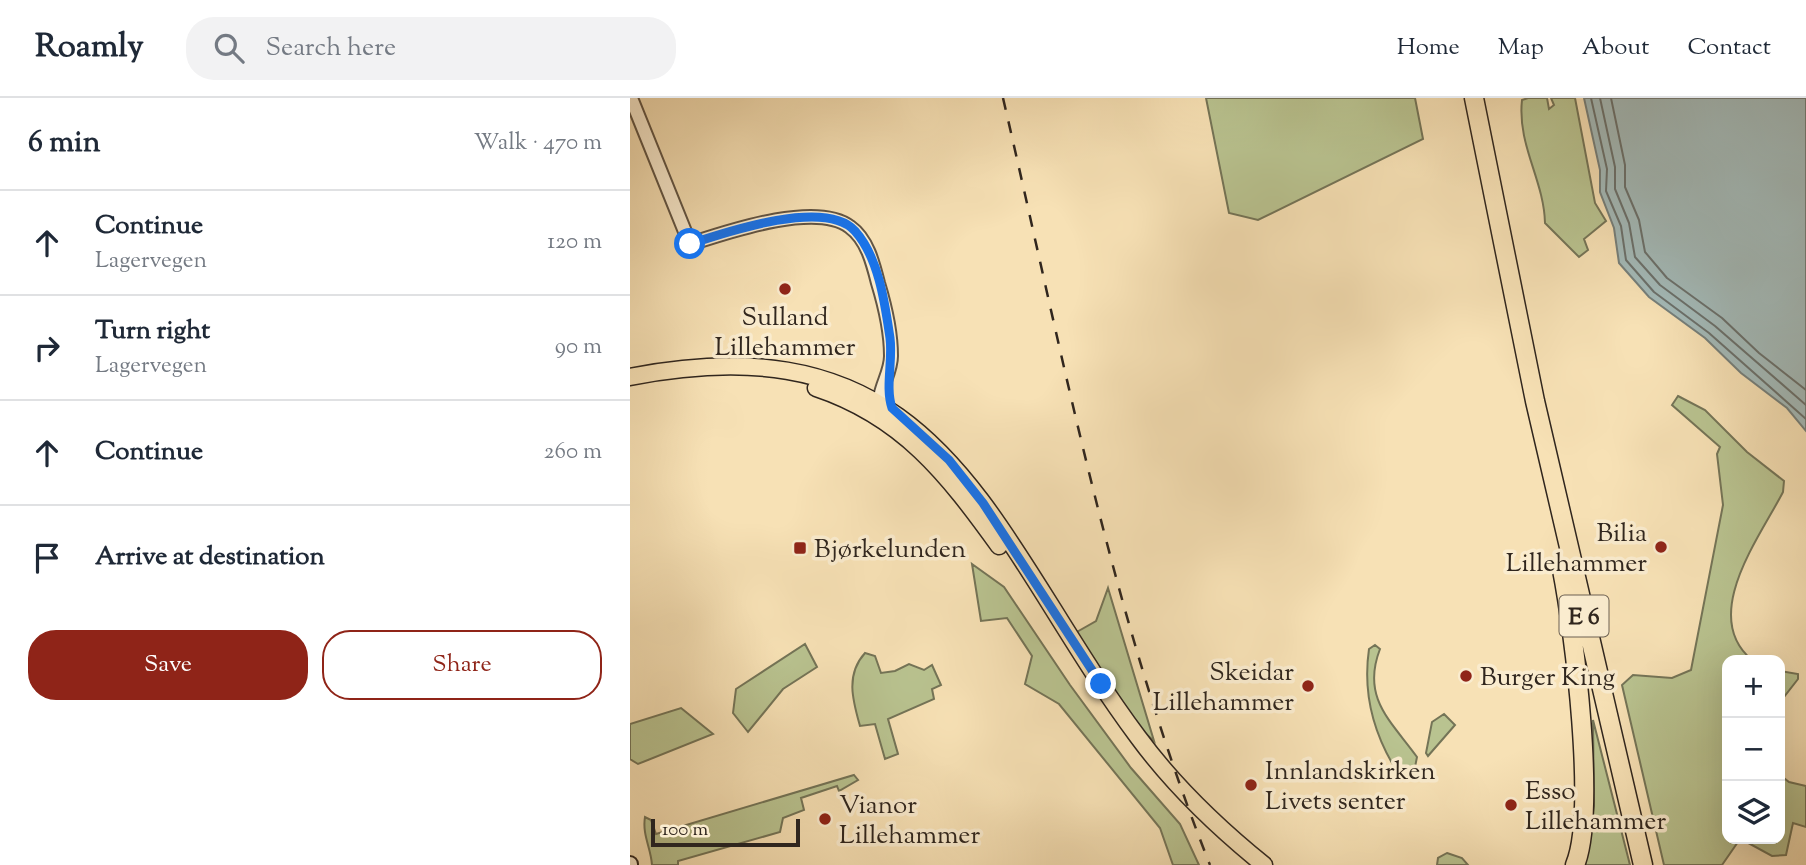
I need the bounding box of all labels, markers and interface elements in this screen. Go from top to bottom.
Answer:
search box [186,17,676,80]
text: Roamly [35,24,144,72]
icon: search [210,29,248,67]
text: Search here [266,30,396,67]
text: Home [1397,31,1460,65]
text: Map [1498,31,1544,65]
text: About [1582,31,1649,65]
text: Contact [1687,31,1771,65]
text: 6 min [28,122,100,165]
text: Walk · 470 m [474,127,602,160]
text: Continue [95,208,203,245]
icon: ahead [28,224,66,262]
text: 120 m [547,226,602,259]
route start [674,228,705,259]
text: Lagervegen [95,245,207,278]
marker: Sulland Lillehammer [777,281,793,297]
place label: Sulland Lillehammer [714,300,856,367]
text: Turn right [95,313,210,350]
icon: right [28,329,66,367]
text: 90 m [555,331,602,364]
text: Lagervegen [95,350,207,383]
icon: ahead [28,434,66,472]
text: Continue [95,434,203,471]
text: 260 m [544,436,602,469]
place label: Bilia Lillehammer [1506,516,1647,583]
place label: Bjørkelunden [814,532,966,569]
icon: arrive [28,539,66,577]
text: Arrive at destination [95,539,325,576]
marker: Bilia Lillehammer [1653,539,1669,555]
marker: Bjørkelunden [792,540,808,556]
road number: E 6 [1560,596,1608,636]
button: Save [28,630,308,700]
button: Share [322,630,602,700]
place label: Skeidar Lillehammer [1153,655,1294,722]
map controls [1722,655,1785,844]
button: + [1722,655,1785,718]
place label: Burger King [1480,660,1615,697]
route end [1085,668,1116,699]
marker: Burger King [1458,668,1474,684]
marker: Skeidar Lillehammer [1300,678,1316,694]
button: − [1722,718,1785,781]
place label: Innlandskirken Livets senter [1265,754,1436,821]
place label: Esso Lillehammer [1525,774,1666,841]
marker: Innlandskirken Livets senter [1243,777,1259,793]
button: layers [1722,781,1785,844]
place label: Vianor Lillehammer [839,788,980,855]
marker: Esso Lillehammer [1503,797,1519,813]
marker: Vianor Lillehammer [817,811,833,827]
scale bar [651,816,800,848]
text: 100 m [662,817,708,844]

